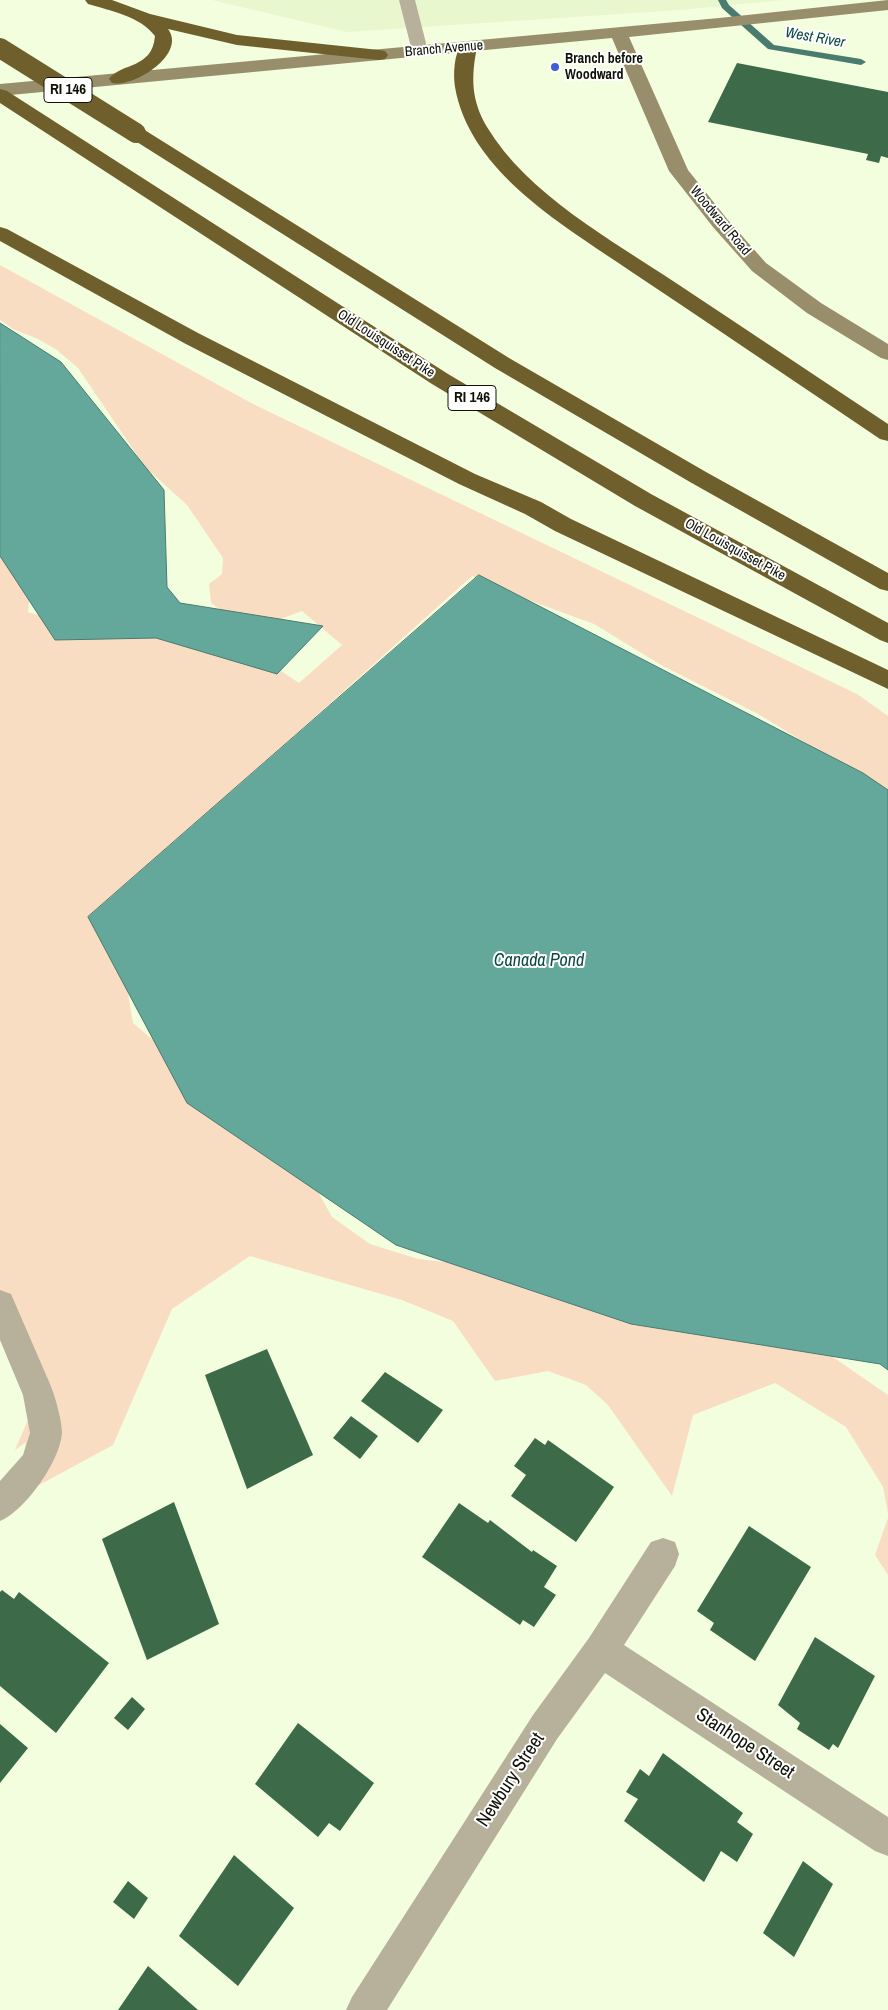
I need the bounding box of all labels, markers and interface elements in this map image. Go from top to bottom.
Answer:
water label: West River [784,24,846,52]
street label: Branch Avenue [404,37,484,61]
place label: Branch before Woodward [565,51,643,84]
marker: Branch before Woodward [549,61,561,73]
road number: RI 146 [44,78,92,102]
street label: Woodward Road [686,183,754,259]
street label: Old Louisquisset Pike [334,306,438,382]
road number: RI 146 [448,386,496,410]
street label: Old Louisquisset Pike [682,515,788,585]
water label: Canada Pond [494,950,584,972]
street label: Stanhope Street [692,1704,798,1784]
street label: Newbury Street [472,1729,550,1831]

